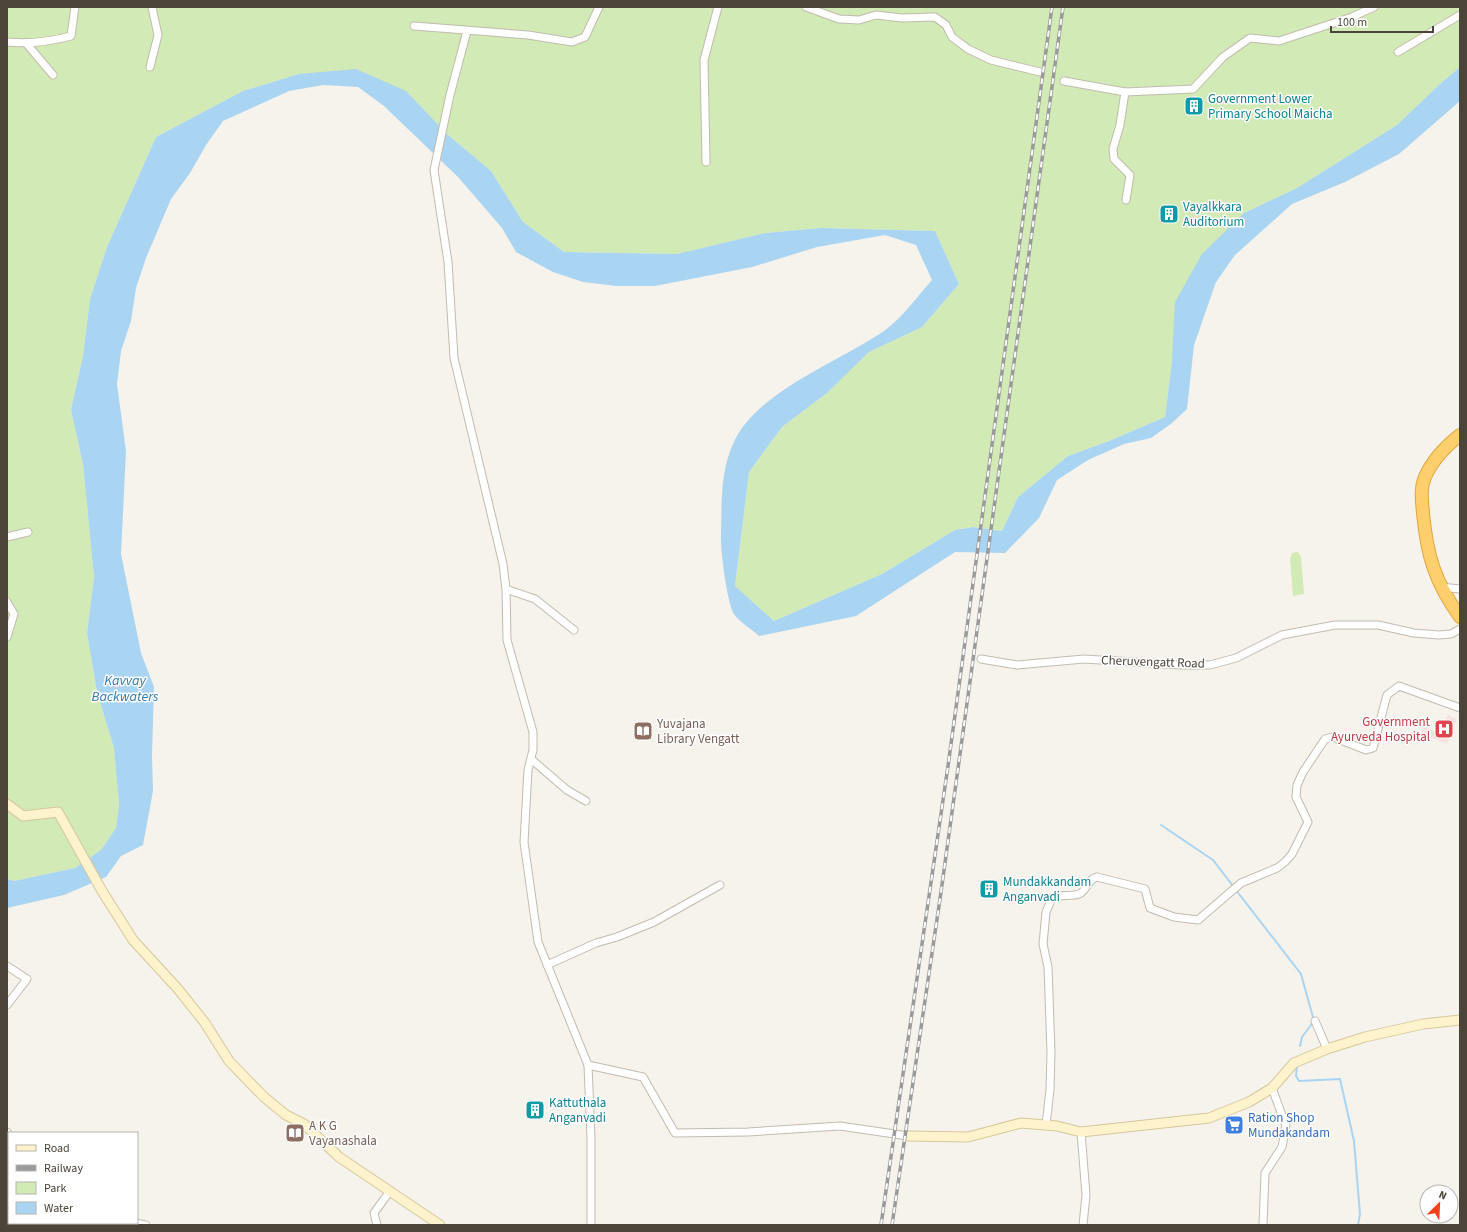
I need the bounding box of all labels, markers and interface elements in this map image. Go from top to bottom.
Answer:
scale bar [1331,8,1433,34]
text: 100 m [1337,14,1367,31]
place label: Government Lower Primary School Maicha [1208,90,1333,123]
building icon: Government Lower Primary School Maicha [1183,95,1205,117]
place label: Vayalkkara Auditorium [1183,198,1244,231]
building icon: Vayalkkara Auditorium [1158,203,1180,225]
street label: Cheruvengatt Road [1101,651,1205,673]
water label: Kavvay Backwaters [92,671,159,707]
place label: Government Ayurveda Hospital [1331,713,1431,746]
place label: Yuvajana Library Vengatt [656,715,740,748]
hospital icon: Government Ayurveda Hospital [1433,718,1455,740]
library icon: Yuvajana Library Vengatt [632,720,654,742]
place label: Mundakkandam Anganvadi [1003,873,1091,906]
building icon: Mundakkandam Anganvadi [978,878,1000,900]
place label: Kattuthala Anganvadi [549,1094,606,1127]
building icon: Kattuthala Anganvadi [524,1099,546,1121]
place label: Ration Shop Mundakandam [1248,1109,1330,1142]
supermarket icon: Ration Shop Mundakandam [1223,1114,1245,1136]
place label: A K G Vayanashala [309,1117,377,1150]
library icon: A K G Vayanashala [284,1122,306,1144]
legend [8,1132,138,1224]
text: Road [44,1140,70,1157]
text: Railway [44,1160,83,1177]
text: Park [44,1180,66,1197]
north arrow [1419,1184,1459,1224]
text: N [1436,1187,1449,1204]
text: Water [44,1200,74,1217]

